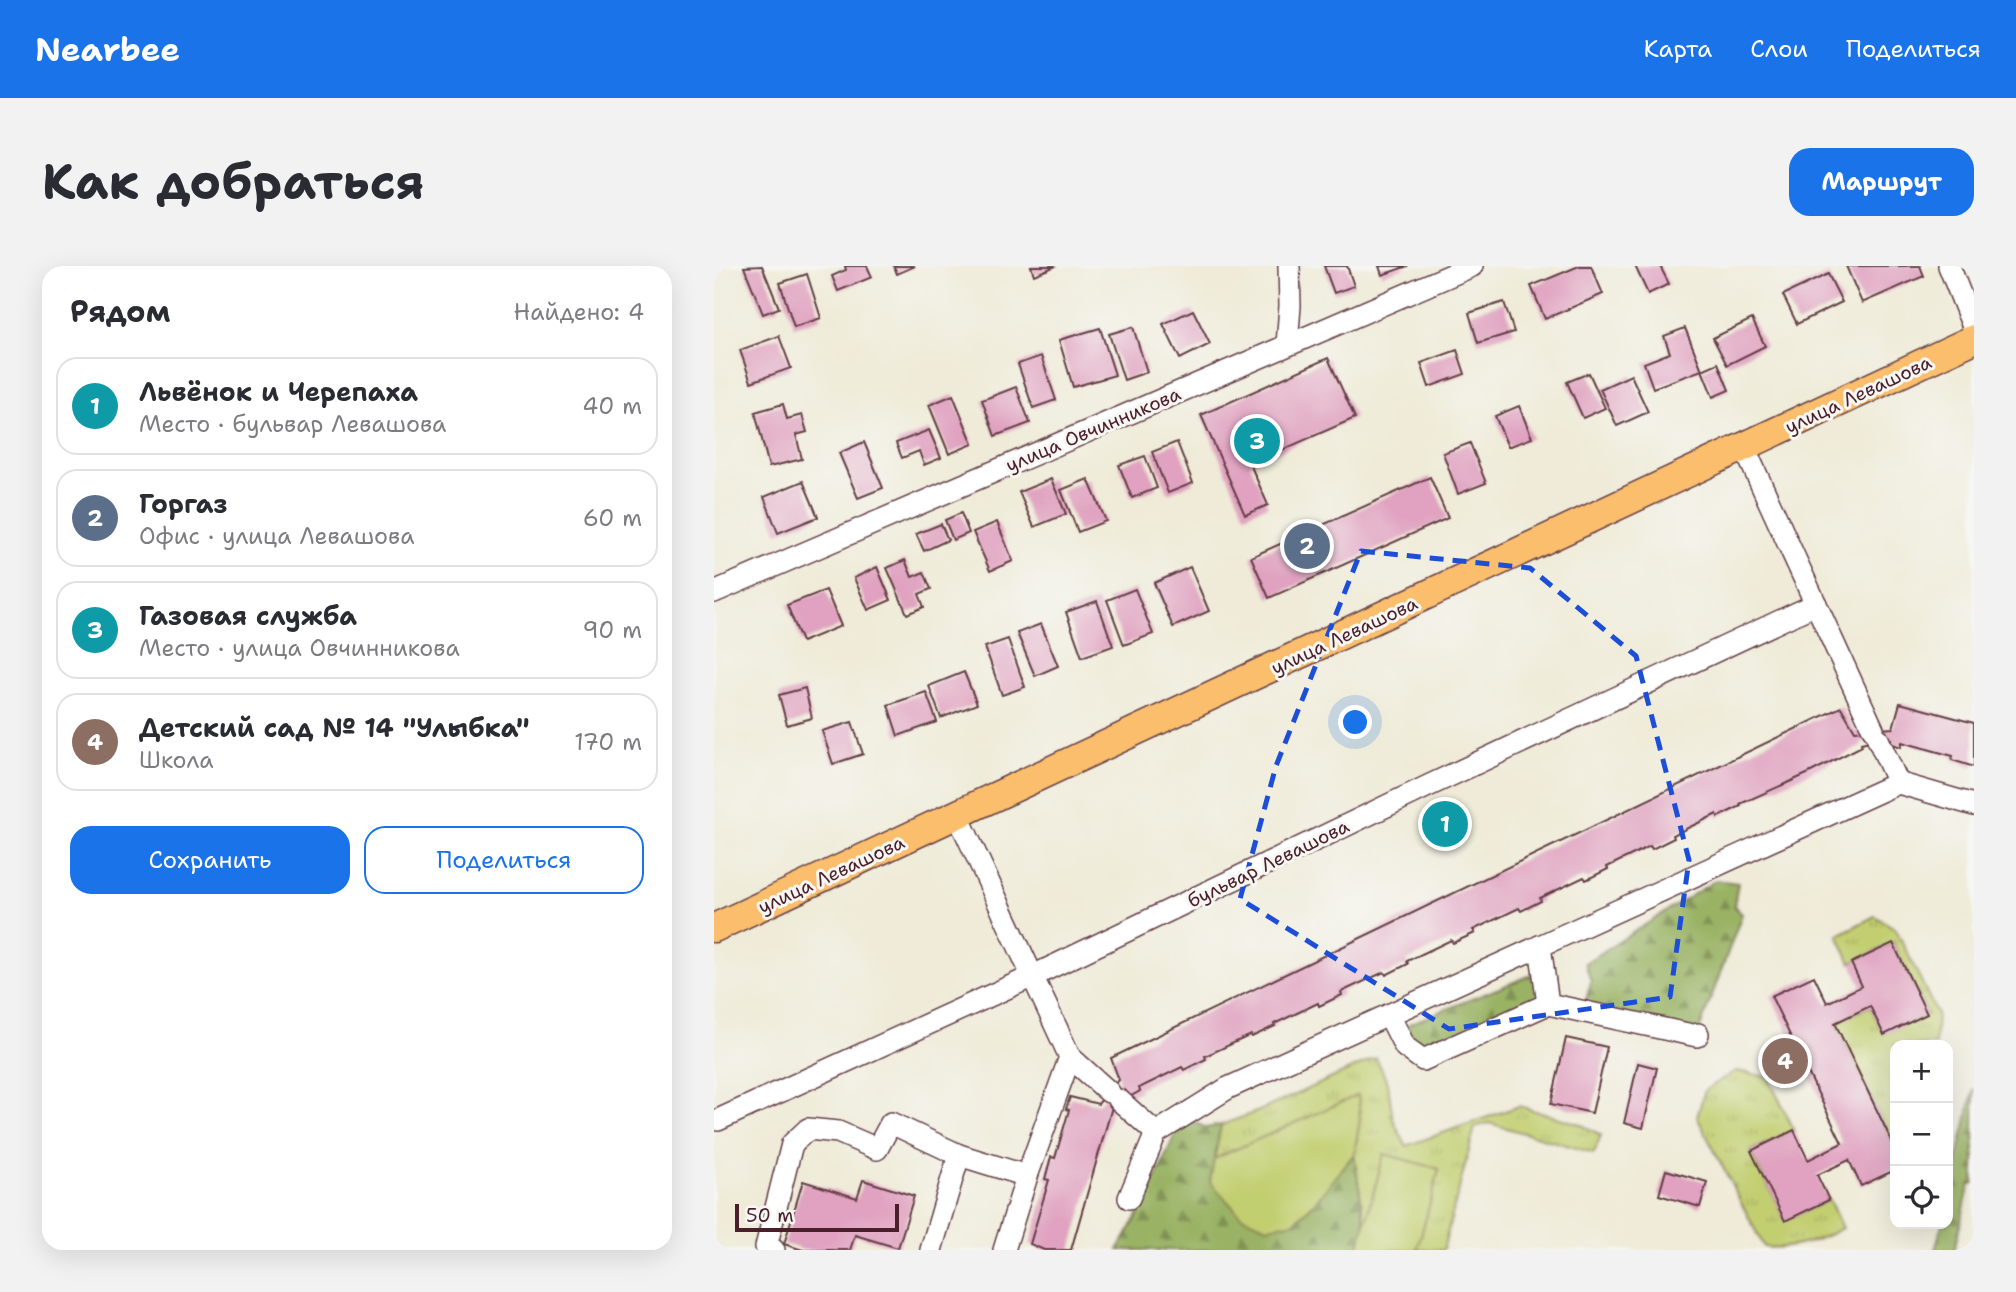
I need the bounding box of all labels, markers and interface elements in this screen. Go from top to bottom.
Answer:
text: Nearbee [35,27,180,72]
text: Карта [1644,33,1712,65]
text: Слои [1750,33,1808,65]
text: Поделиться [1846,33,1981,65]
button: Маршрут [1789,148,1974,216]
text: Как добраться [42,149,424,215]
text: Рядом [70,291,170,332]
text: Найдено: 4 [514,297,644,327]
street label: улица Левашова [1781,349,1936,439]
text: Львёнок и Черепаха [139,374,418,409]
street label: улица Овчинникова [1002,381,1185,478]
text: 1 [90,391,100,421]
text: 40 m [582,391,642,421]
text: Место · бульвар Левашова [139,409,446,439]
pin: 3 [1234,415,1280,467]
text: Горгаз [139,486,227,521]
text: 2 [87,503,103,533]
text: 60 m [583,503,642,533]
pin: 2 [1284,520,1330,572]
text: Офис · улица Левашова [139,521,415,551]
street label: улица Левашова [1267,590,1422,680]
text: Газовая служба [139,598,357,633]
text: 3 [87,615,103,645]
text: 90 m [582,615,642,645]
text: Место · улица Овчинникова [139,633,460,663]
your location [1338,705,1372,739]
text: Детский сад № 14 "Улыбка" [139,710,529,745]
text: 4 [87,727,103,757]
text: 170 m [574,727,642,757]
text: Школа [139,745,214,775]
pin: 1 [1422,798,1468,850]
street label: бульвар Левашова [1183,813,1353,913]
button: Сохранить [70,826,350,894]
button: Поделиться [364,826,644,894]
street label: улица Левашова [754,829,909,919]
pin: 4 [1762,1035,1808,1087]
map controls [1890,1040,1953,1229]
button: + [1890,1040,1953,1103]
button: − [1890,1103,1953,1166]
button: locate [1890,1166,1953,1229]
scale bar [735,1201,900,1233]
text: 50 m [746,1203,794,1228]

